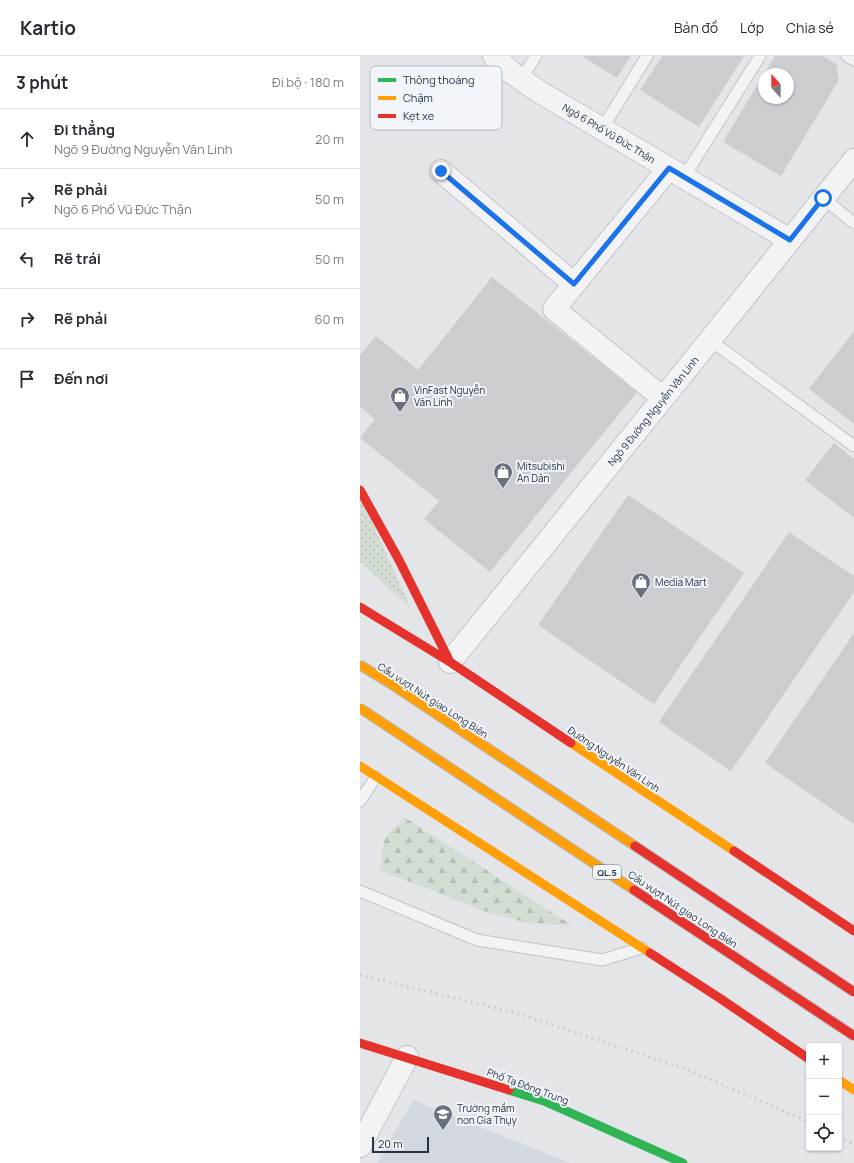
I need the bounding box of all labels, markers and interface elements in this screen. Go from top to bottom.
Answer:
text: Kartio [20,15,76,41]
text: Bản đồ [674,18,718,37]
text: Lớp [740,18,764,37]
text: Chia sẻ [786,18,834,37]
legend [370,66,502,130]
north arrow [758,68,794,104]
text: 3 phút [16,71,68,94]
text: Thông thoáng [403,72,474,87]
text: Đi bộ · 180 m [272,73,344,91]
text: Chậm [403,90,433,105]
street label: Ngõ 6 Phố Vũ Đức Thận [560,100,658,166]
text: Kẹt xe [403,108,435,123]
text: Đi thẳng [54,119,115,140]
icon: ahead [16,128,38,150]
text: 20 m [315,130,344,148]
text: Ngõ 9 Đường Nguyễn Văn Linh [54,140,232,158]
route end [432,162,450,180]
text: Rẽ phải [54,179,107,200]
icon: right [16,188,38,210]
route start [814,189,832,207]
text: 50 m [315,190,344,208]
text: Ngõ 6 Phố Vũ Đức Thận [54,200,192,218]
icon: left [16,248,38,270]
text: Rẽ trái [54,248,101,269]
text: 50 m [315,250,344,268]
icon: right [16,308,38,330]
text: Rẽ phải [54,308,107,329]
text: 60 m [314,310,344,328]
street label: Ngõ 9 Đường Nguyễn Văn Linh [604,353,702,469]
icon: arrive [16,368,38,390]
text: Đến nơi [54,368,108,389]
place label: VinFast Nguyễn Văn Linh [414,383,485,409]
shop icon: VinFast Nguyễn Văn Linh [389,385,411,413]
place label: Mitsubishi An Dân [517,459,565,485]
shop icon: Mitsubishi An Dân [492,461,514,489]
shop icon: Media Mart [630,571,652,599]
place label: Media Mart [655,575,707,589]
street label: Cầu vượt Nút giao Long Biên [375,659,491,741]
street label: Đường Nguyễn Văn Linh [565,723,663,795]
road number: QL.5 [593,865,621,879]
street label: Cầu vượt Nút giao Long Biên [626,867,740,951]
map controls [806,1043,842,1151]
button: + [806,1043,842,1079]
street label: Phố Tạ Đông Trung [485,1065,571,1107]
button: − [806,1079,842,1115]
place label: Trường mầm non Gia Thụy [457,1101,518,1127]
school or university icon: Trường mầm non Gia Thụy [432,1103,454,1131]
button: locate [806,1115,842,1151]
scale bar [372,1135,429,1154]
text: 20 m [378,1136,403,1151]

